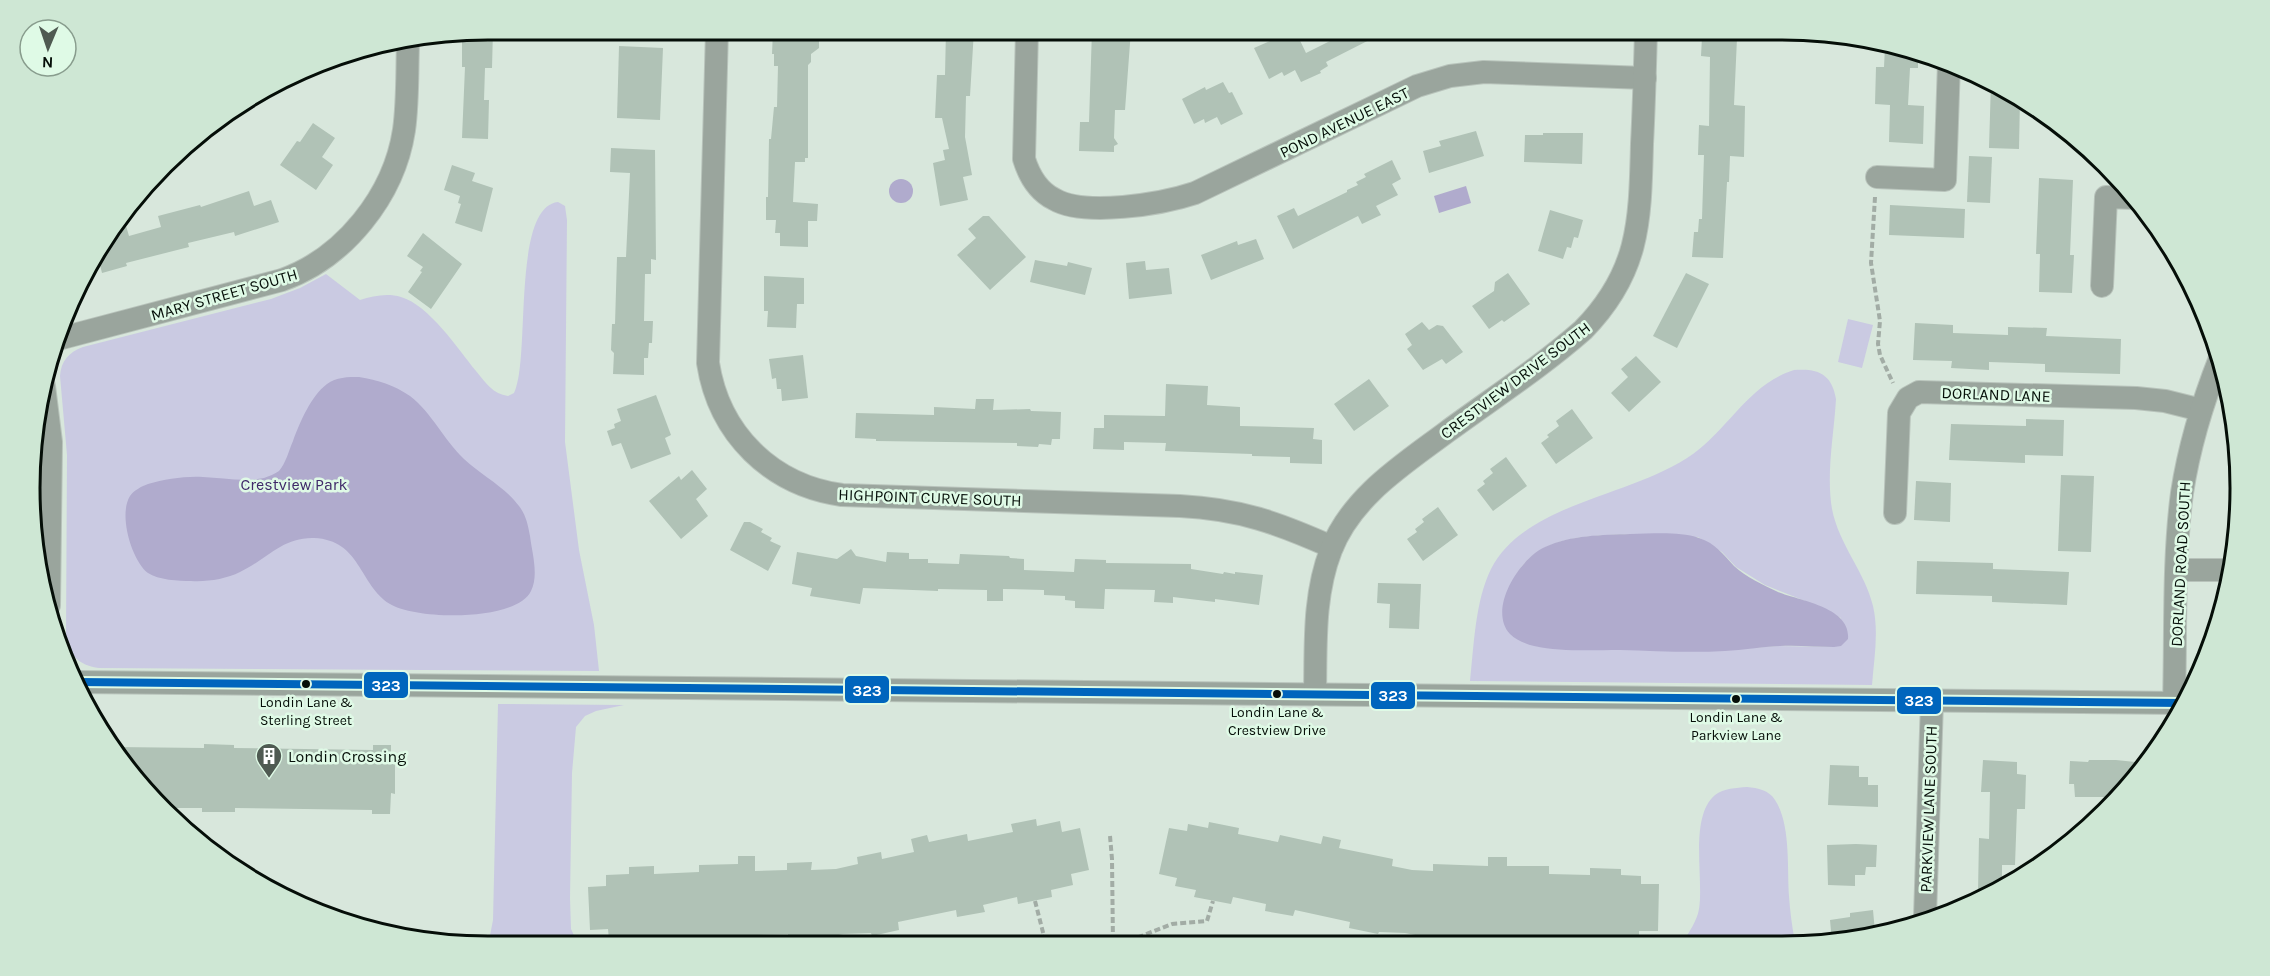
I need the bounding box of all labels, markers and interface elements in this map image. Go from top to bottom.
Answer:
north arrow [18,18,78,78]
text: N [41,53,54,72]
street label: POND AVENUE EAST [1277,83,1412,162]
street label: MARY STREET SOUTH [149,264,300,324]
street label: CRESTVIEW DRIVE SOUTH [1437,318,1594,443]
street label: DORLAND LANE [1941,383,2051,406]
park label: Crestview Park [240,475,348,494]
street label: DORLAND ROAD SOUTH [2167,481,2194,647]
street label: HIGHPOINT CURVE SOUTH [838,485,1022,510]
line badge: 323 [363,671,409,699]
line badge: 323 [844,675,890,704]
text: 323 [371,676,401,695]
marker: Londin Lane & Sterling Street [300,678,312,690]
text: 323 [852,681,882,700]
line badge: 323 [1370,681,1416,710]
text: 323 [1378,686,1408,705]
line badge: 323 [1896,686,1942,715]
marker: Londin Lane & Crestview Drive [1271,688,1283,700]
text: 323 [1904,691,1934,710]
marker: Londin Lane & Parkview Lane [1730,693,1742,705]
place label: Londin Lane & Sterling Street [260,694,353,729]
place label: Londin Lane & Crestview Drive [1228,704,1326,739]
place label: Londin Lane & Parkview Lane [1690,709,1783,744]
street label: PARKVIEW LANE SOUTH [1916,725,1941,893]
building icon: Londin Crossing [254,741,284,779]
place label: Londin Crossing [288,747,406,766]

